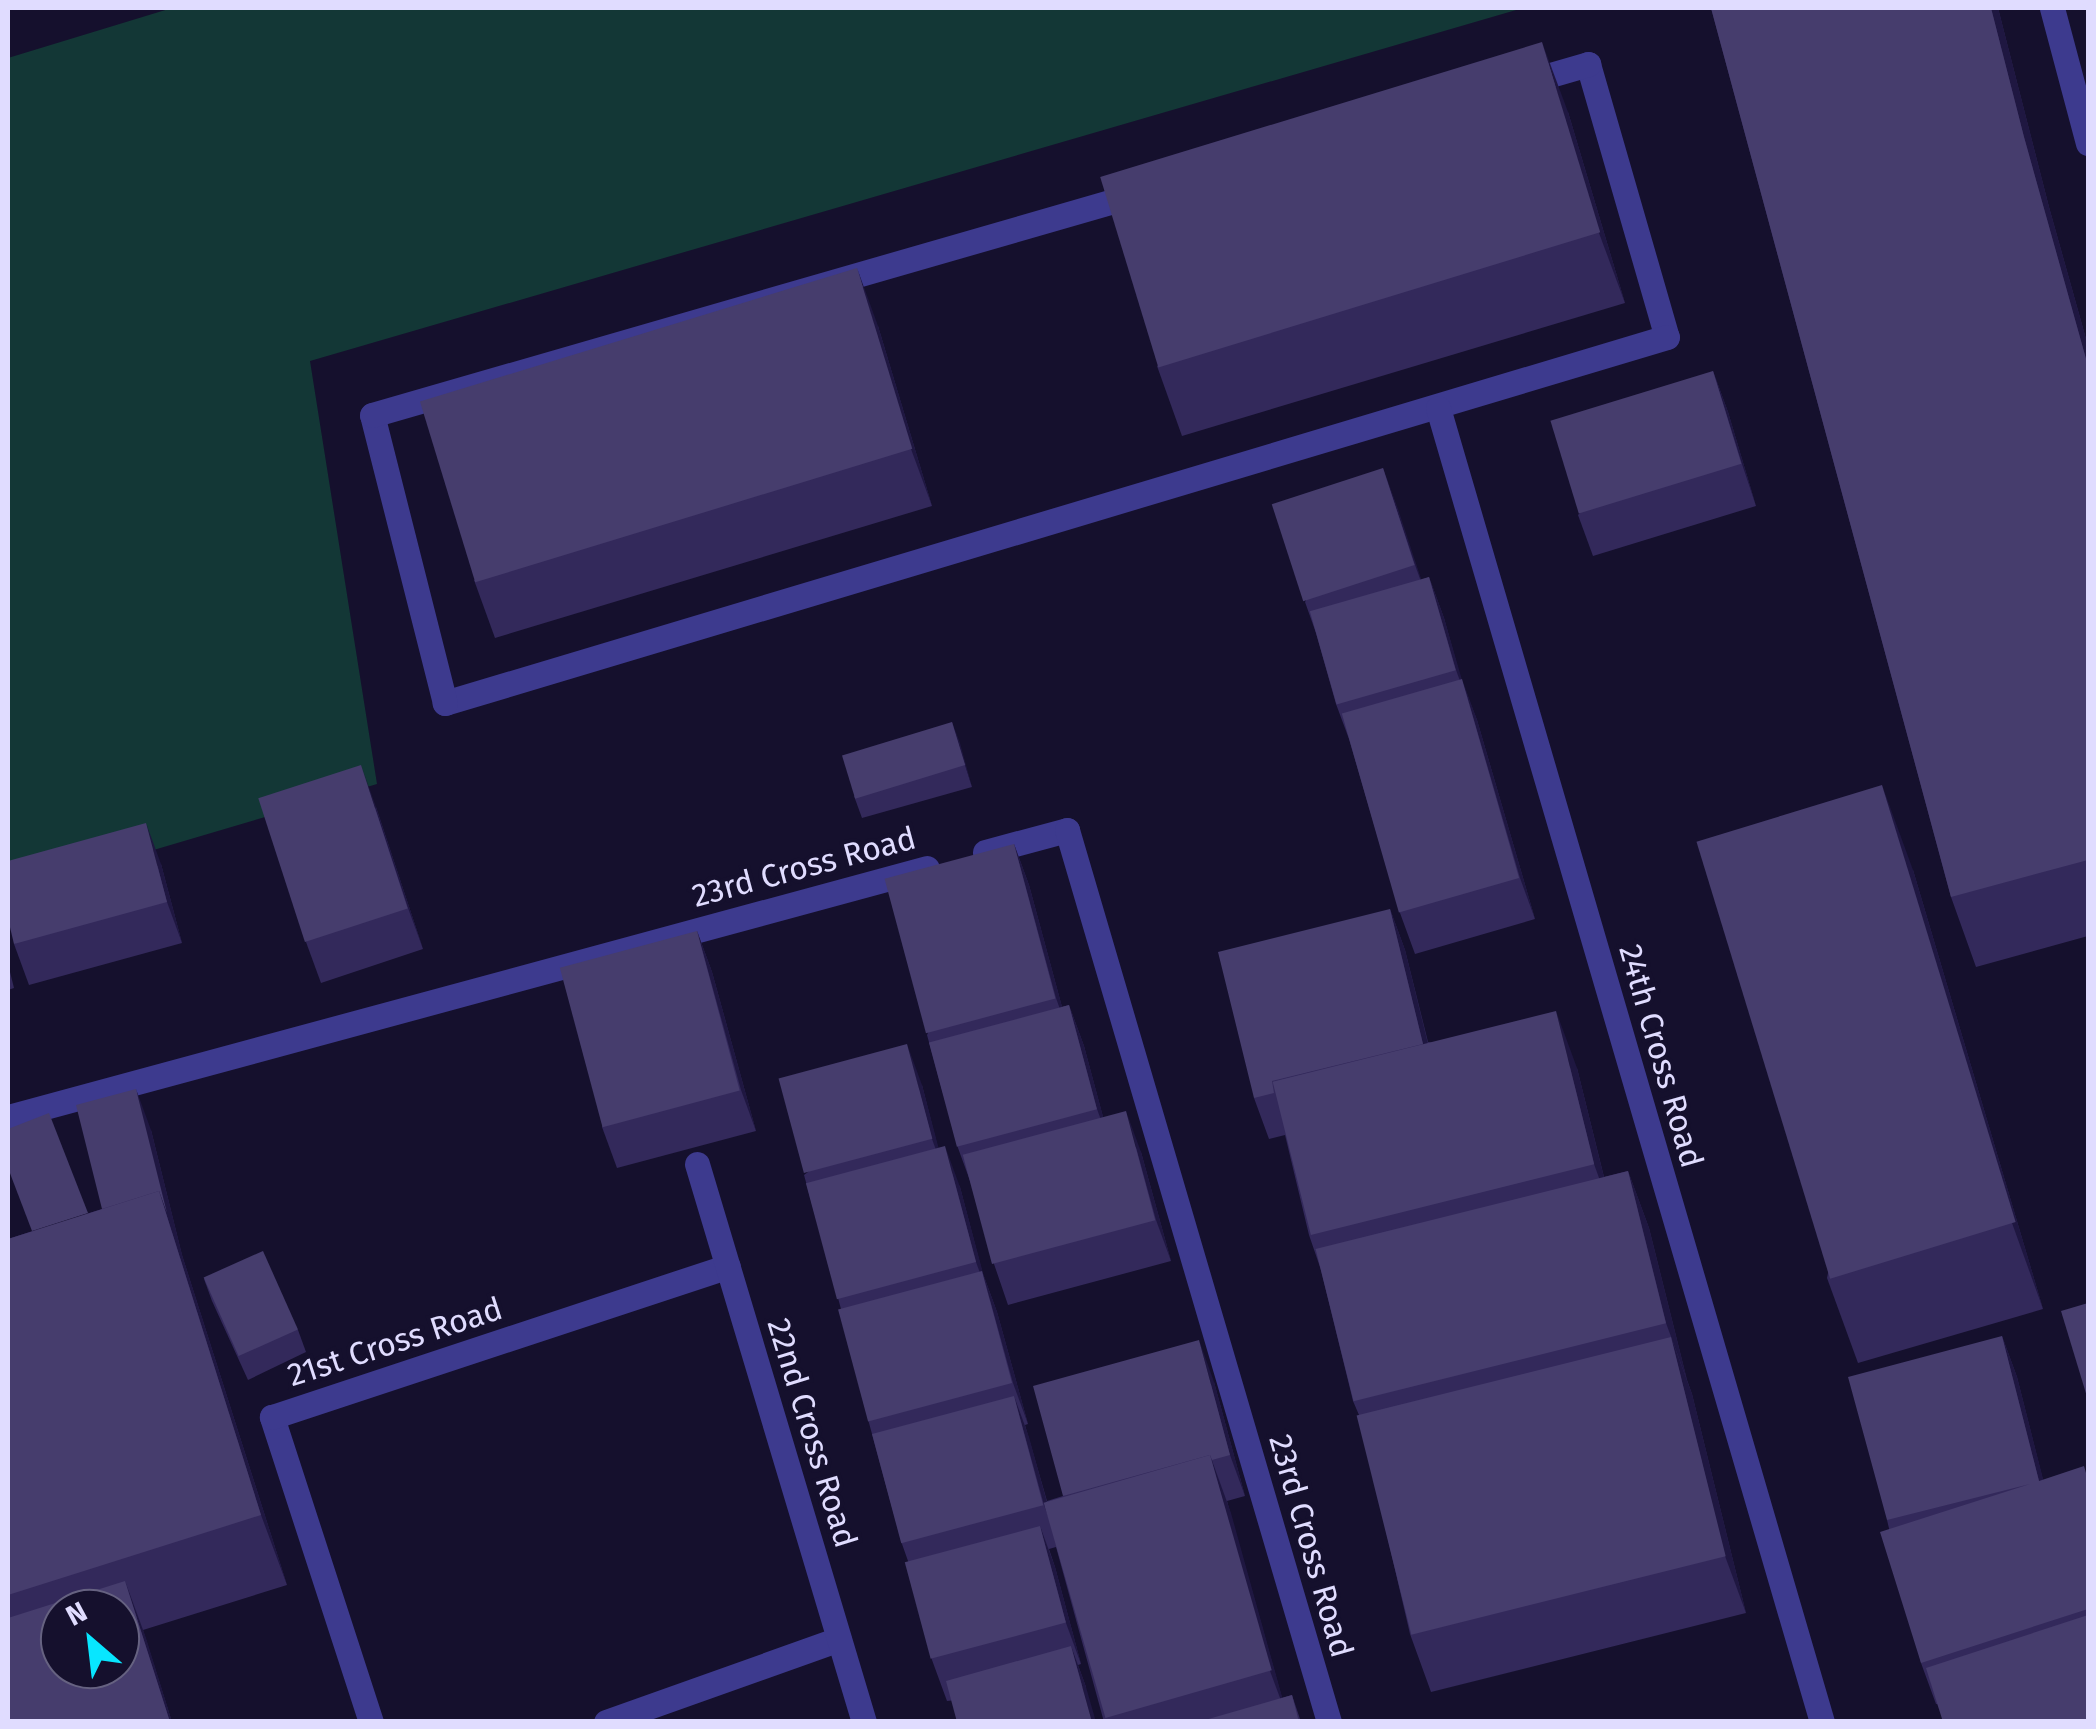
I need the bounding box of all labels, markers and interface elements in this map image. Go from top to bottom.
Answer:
street label: 23rd Cross Road [688,819,920,915]
street label: 24th Cross Road [1611,940,1711,1172]
street label: 21st Cross Road [283,1289,507,1395]
street label: 22nd Cross Road [759,1314,865,1552]
street label: 23rd Cross Road [1261,1430,1361,1662]
north arrow [40,1589,140,1689]
text: N [61,1595,93,1633]

